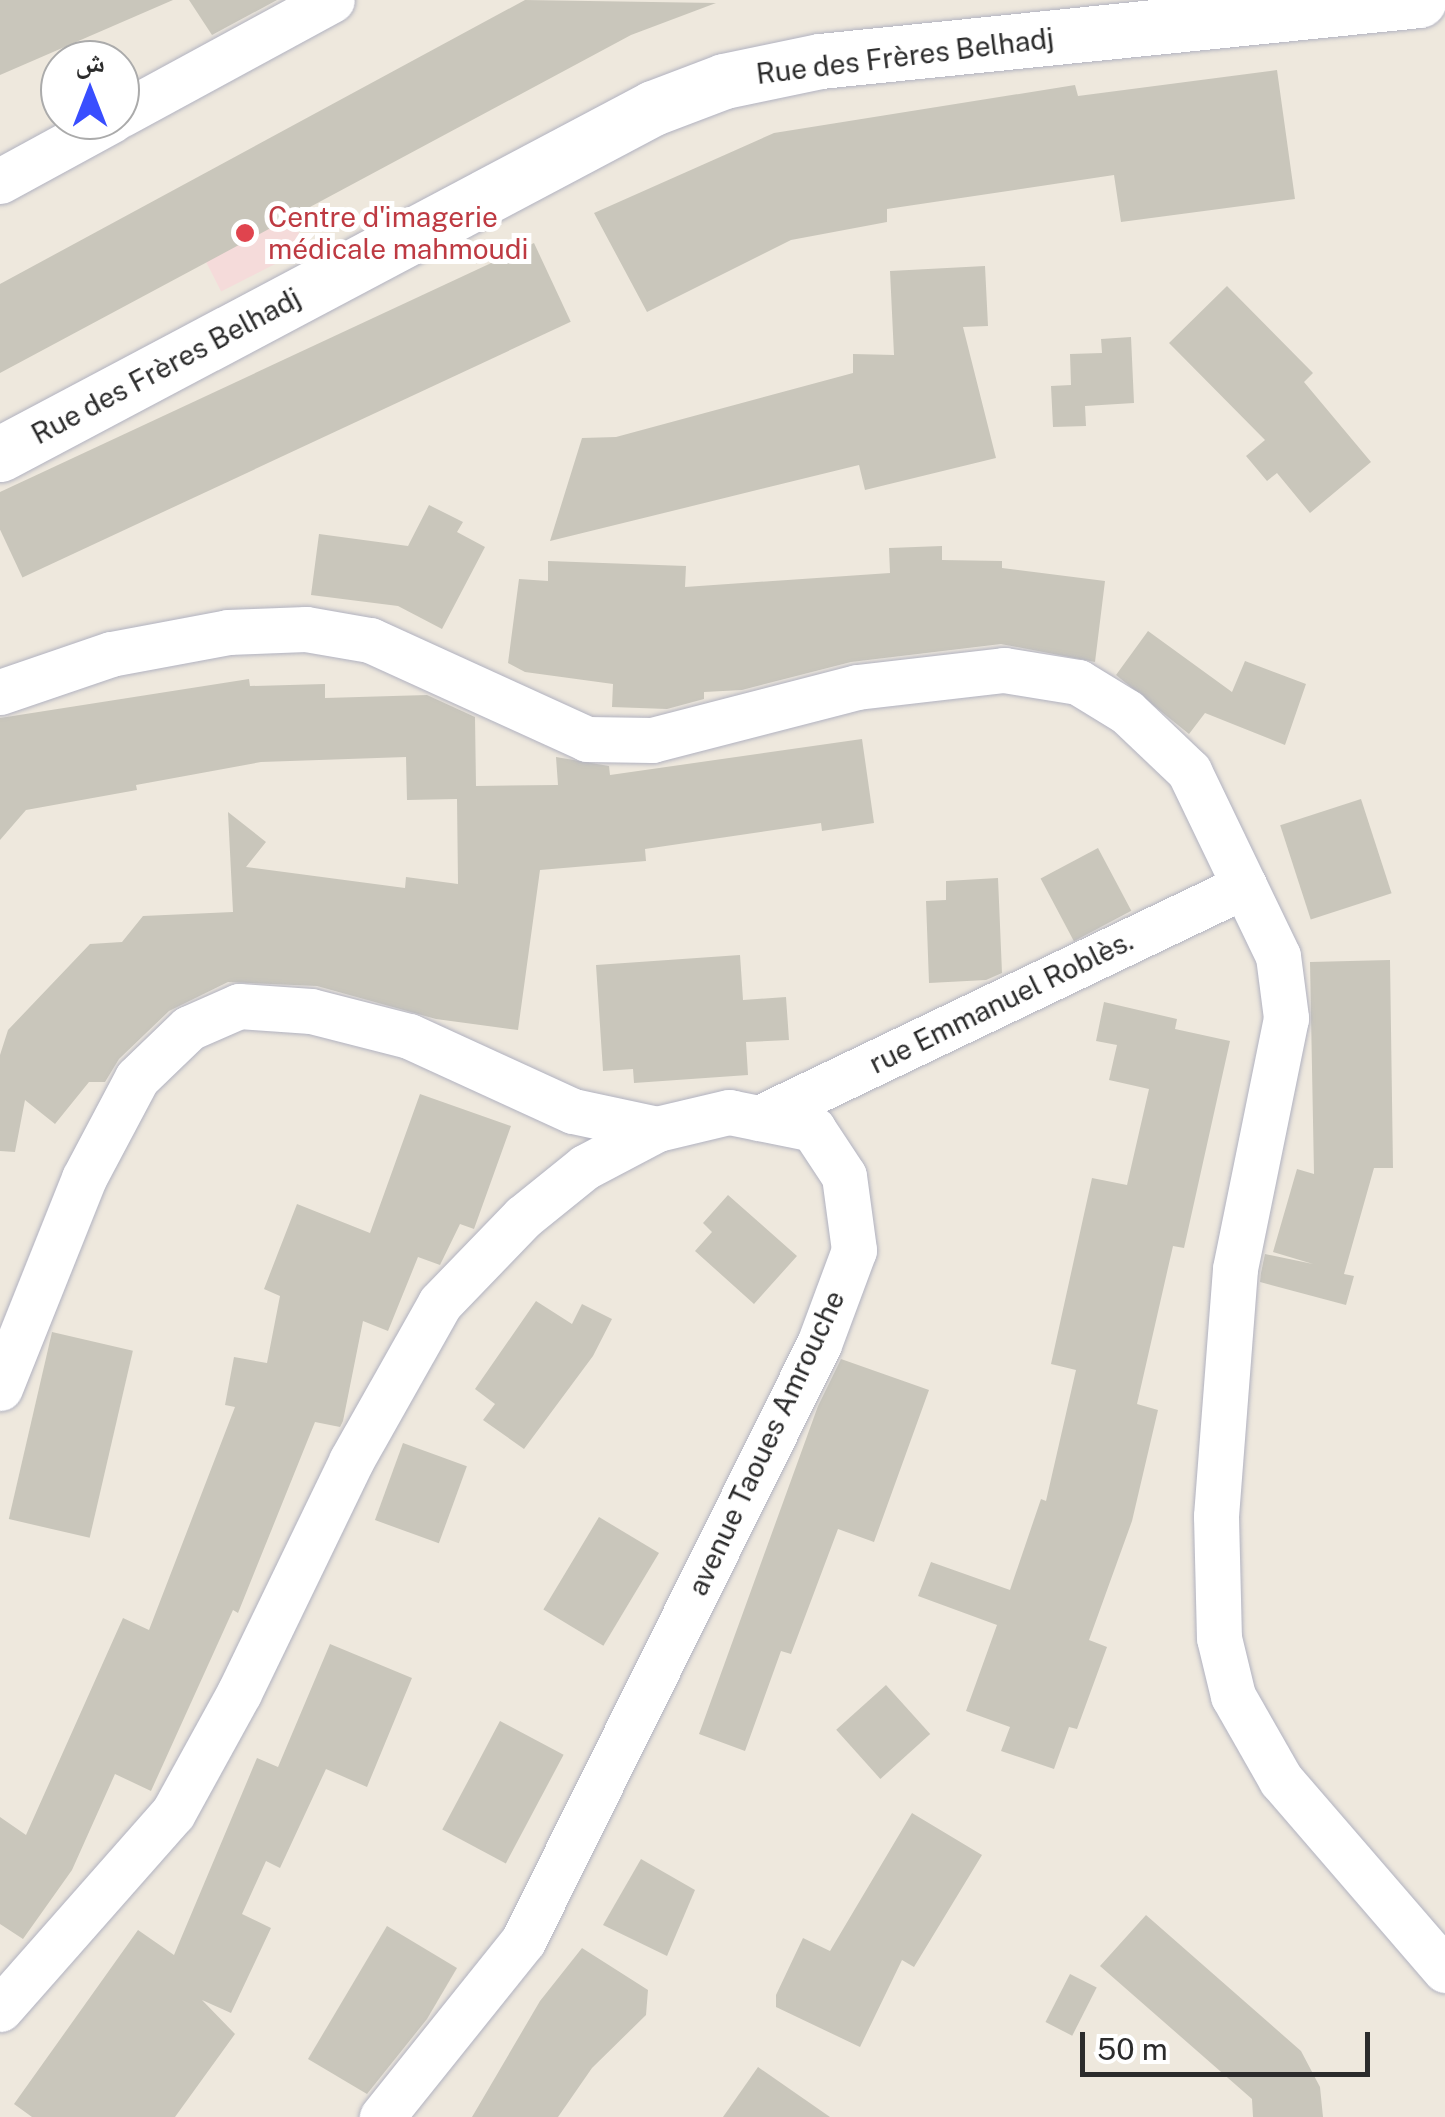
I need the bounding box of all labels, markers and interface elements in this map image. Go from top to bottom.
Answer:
street label: Rue des Frères Belhadj [754,21,1056,91]
north arrow [40,40,140,140]
text: ش [75,45,105,78]
place label: Centre d'imagerie médicale mahmoudi [268,200,529,266]
marker: Centre d'imagerie médicale mahmoudi [232,220,258,246]
street label: Rue des Frères Belhadj [25,281,307,451]
street label: rue Emmanuel Roblès. [864,923,1138,1081]
street label: avenue Taoues Amrouche [680,1285,852,1601]
scale bar [1085,2012,1375,2074]
text: 50 m [1097,2031,1168,2067]

